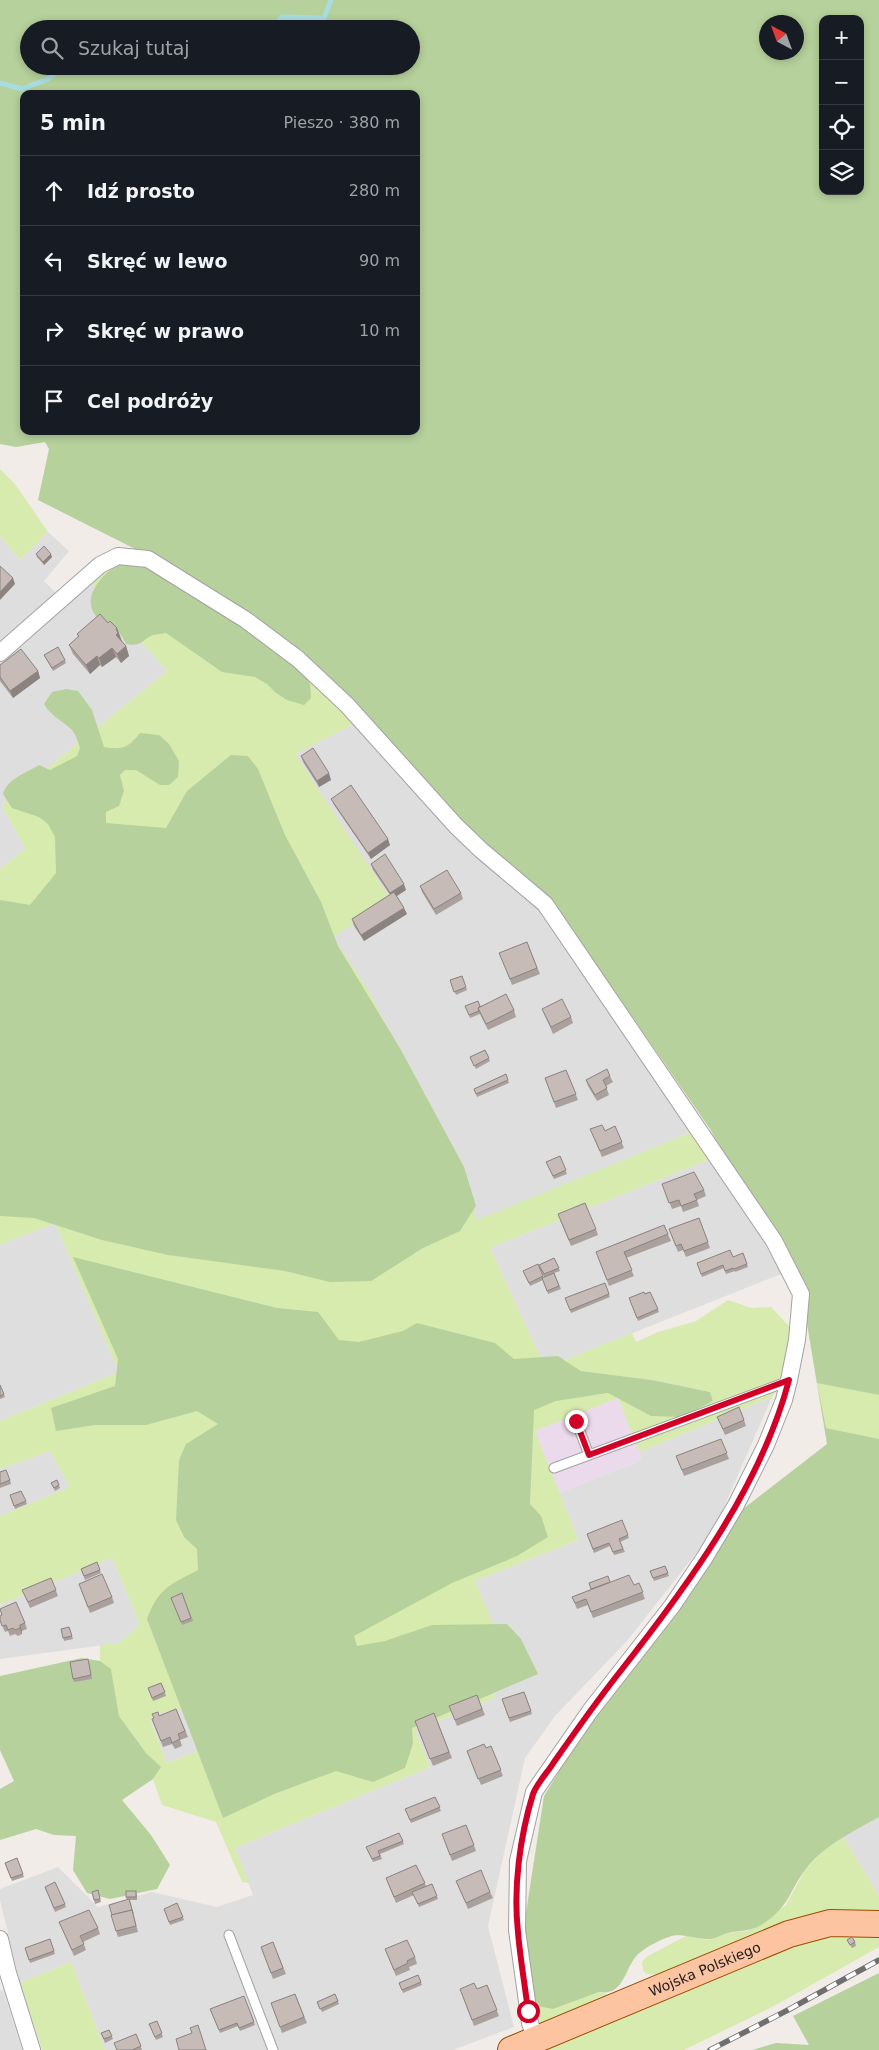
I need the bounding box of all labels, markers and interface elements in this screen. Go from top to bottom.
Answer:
north arrow [759,15,804,60]
map controls [819,15,864,195]
button: + [819,15,864,60]
search box [20,20,420,75]
icon: search [38,34,66,62]
text: Szukaj tutaj [78,37,190,59]
button: − [819,60,864,105]
button: locate [819,105,864,150]
text: 5 min [40,111,106,135]
text: Pieszo · 380 m [283,113,400,132]
button: layers [819,150,864,195]
icon: ahead [40,177,68,205]
text: Idź prosto [87,180,195,202]
text: 280 m [349,181,400,200]
icon: left [40,247,68,275]
text: Skręć w lewo [87,250,228,272]
text: 90 m [359,251,400,270]
icon: right [40,317,68,345]
text: Skręć w prawo [87,320,244,342]
text: 10 m [359,321,400,340]
icon: arrive [40,387,68,415]
text: Cel podróży [87,390,213,412]
route end [565,1410,588,1433]
street label: Wojska Polskiego [647,1939,763,2000]
route start [517,2000,540,2023]

